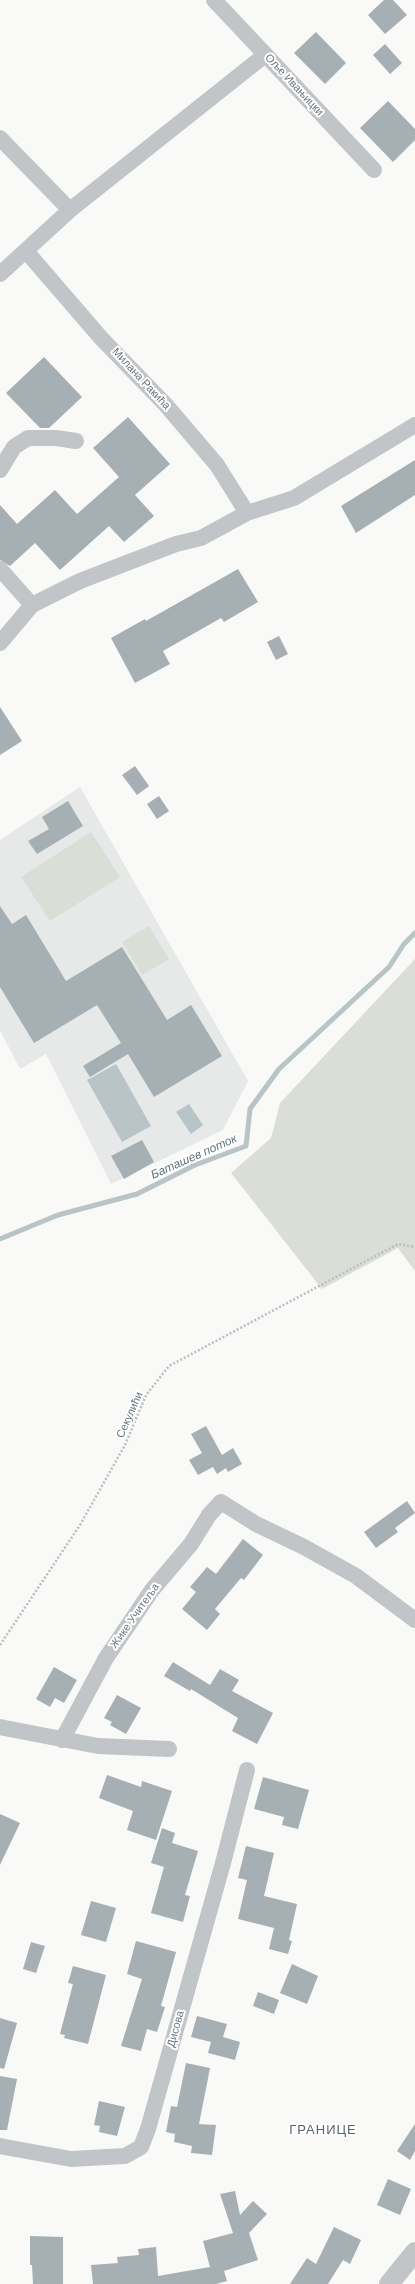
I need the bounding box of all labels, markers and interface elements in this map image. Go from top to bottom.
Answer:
street label: Оље Ивањицки [262,51,326,119]
street label: Милана Ракића [109,345,173,413]
water label: Баташев поток [149,1132,239,1182]
street label: Секулићи [114,1390,146,1440]
street label: Жике Учитеља [108,1581,162,1651]
street label: Дисова [165,2009,187,2049]
district label: ГРАНИЦЕ [289,2122,357,2138]

